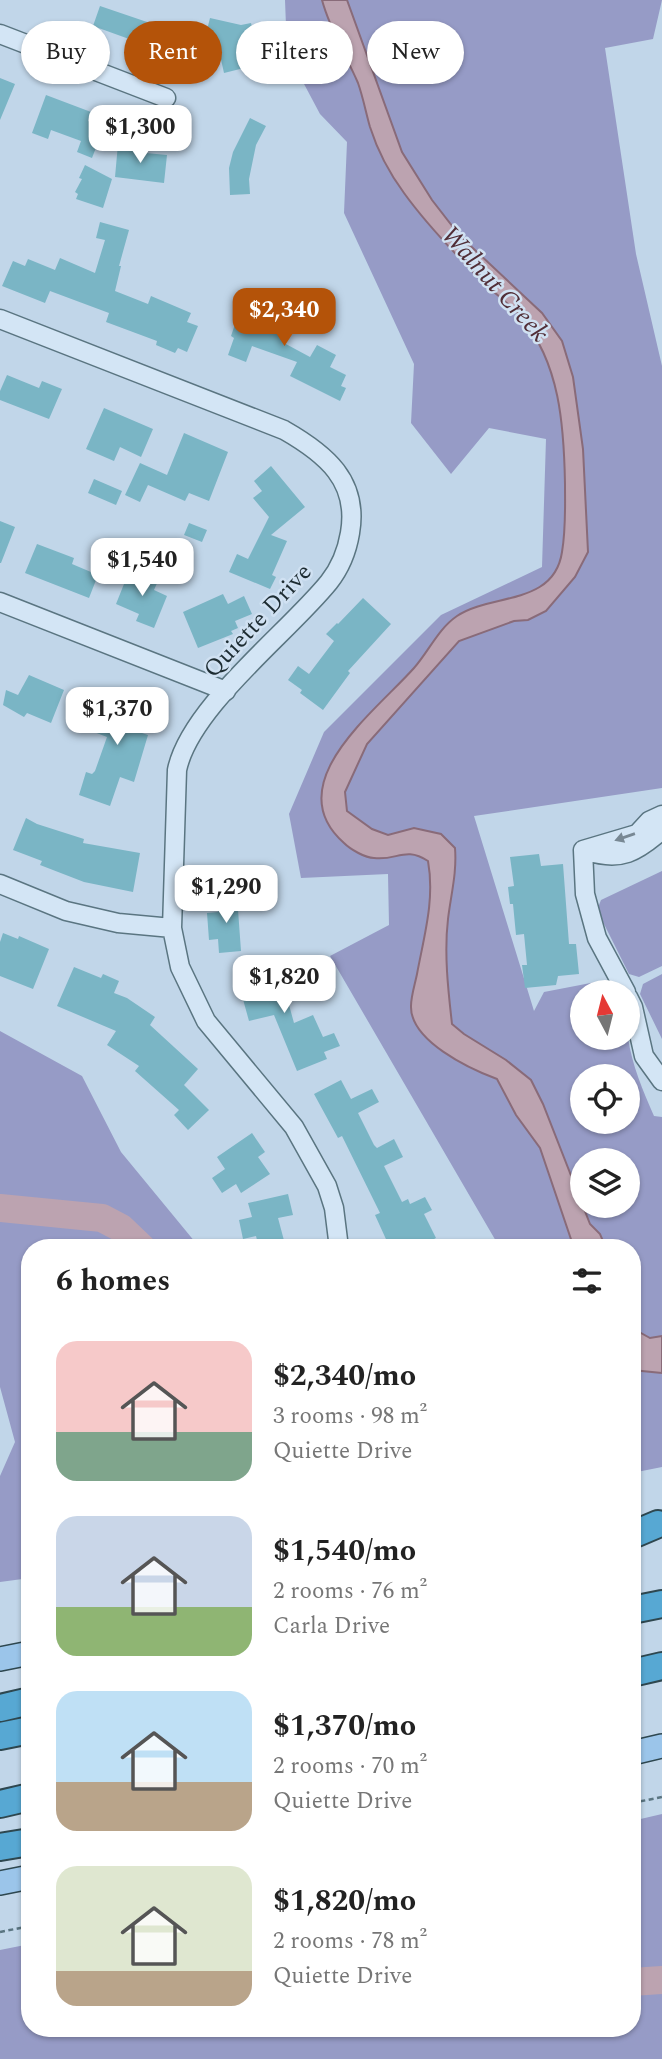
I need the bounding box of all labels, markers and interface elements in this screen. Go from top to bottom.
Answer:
chip: Buy [21,21,110,84]
chip: Rent [124,21,222,84]
chip: Filters [236,21,353,84]
chip: New [367,21,464,84]
pin: $1,300 [83,106,197,165]
text: $1,300 [105,110,175,145]
water label: Walnut Creek [431,216,559,352]
pin: $2,340 [227,288,341,348]
text: $2,340 [249,293,319,328]
pin: $1,540 [85,538,199,598]
text: $1,540 [107,543,177,578]
street label: Quiette Drive [195,556,321,686]
pin: $1,370 [60,688,174,747]
text: $1,370 [82,692,152,727]
one-way arrow [615,832,636,843]
pin: $1,290 [169,866,283,925]
text: $1,290 [191,870,261,905]
pin: $1,820 [227,956,341,1015]
text: $1,820 [249,960,319,995]
north arrow [570,980,640,1050]
map controls [570,980,640,1218]
button: locate [570,1064,640,1134]
button: layers [570,1148,640,1218]
text: 6 homes [56,1258,170,1304]
icon: filters [568,1262,606,1300]
text: $2,340/mo [273,1353,416,1399]
icon: home [112,1369,196,1453]
text: 3 rooms · 98 m² [273,1399,427,1434]
text: Quiette Drive [273,1434,412,1469]
text: $1,540/mo [273,1528,416,1574]
icon: home [112,1544,196,1628]
text: 2 rooms · 76 m² [273,1574,427,1609]
text: Carla Drive [273,1609,390,1644]
text: $1,370/mo [273,1703,416,1749]
icon: home [112,1719,196,1803]
text: 2 rooms · 70 m² [273,1749,427,1784]
text: Quiette Drive [273,1784,412,1819]
text: $1,820/mo [273,1878,416,1924]
icon: home [112,1894,196,1978]
text: 2 rooms · 78 m² [273,1924,427,1959]
text: Quiette Drive [273,1959,412,1994]

